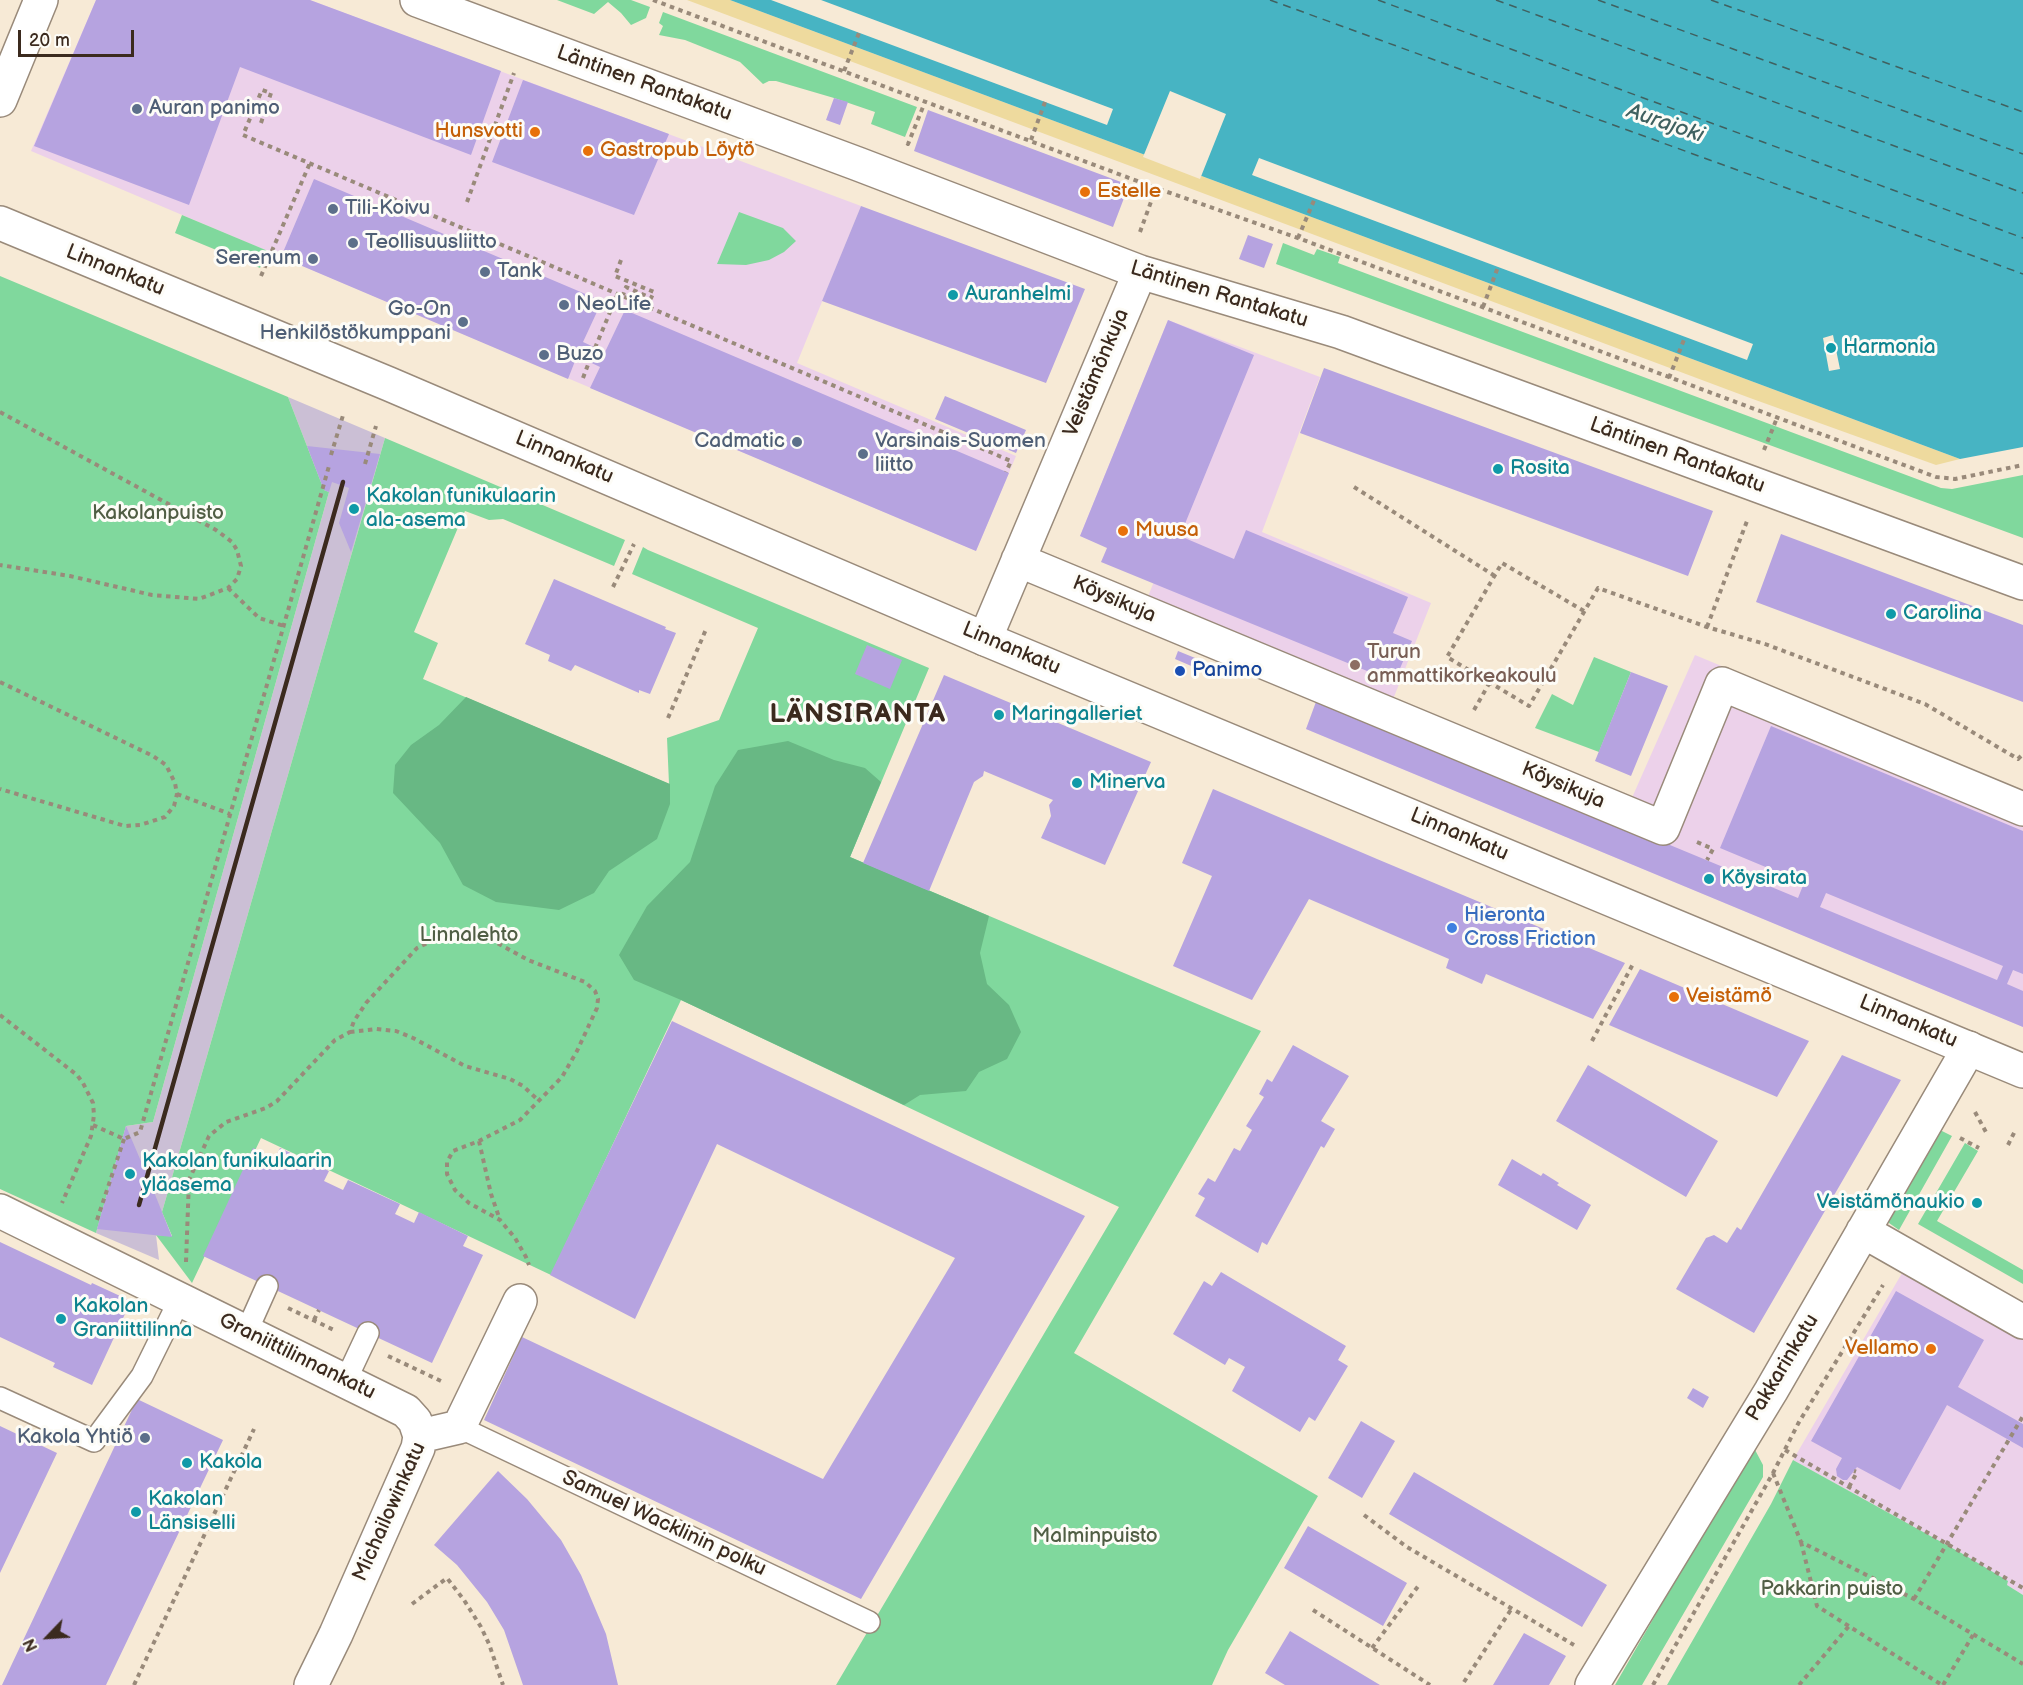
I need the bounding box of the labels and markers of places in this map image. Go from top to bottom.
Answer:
place label: Auran panimo [149,96,280,122]
marker: Auran panimo [130,102,144,116]
place label: Hunsvotti [434,119,523,145]
marker: Hunsvotti [528,125,542,139]
place label: Gastropub Löytö [600,138,755,164]
marker: Gastropub Löytö [581,144,595,158]
place label: Estelle [1097,179,1161,205]
marker: Estelle [1078,185,1092,199]
place label: Tili-Koivu [345,196,430,222]
marker: Tili-Koivu [326,202,340,216]
place label: Teollisuusliitto [365,230,497,256]
marker: Teollisuusliitto [346,236,360,250]
place label: Serenum [215,246,301,272]
marker: Serenum [306,252,320,266]
place label: Tank [497,259,541,285]
marker: Tank [478,265,492,279]
place label: Auranhelmi [965,282,1071,308]
marker: Auranhelmi [946,288,960,302]
place label: NeoLife [576,292,651,318]
place label: Go-On Henkilöstökumppani [260,297,451,347]
marker: NeoLife [557,298,571,312]
marker: Go-On Henkilöstökumppani [456,315,470,329]
place label: Harmonia [1843,335,1936,361]
marker: Harmonia [1824,341,1838,355]
place label: Buzo [556,342,604,368]
marker: Buzo [537,348,551,362]
place label: Cadmatic [694,429,785,455]
place label: Varsinais-Suomen liitto [875,429,1046,479]
marker: Cadmatic [790,435,804,449]
marker: Varsinais-Suomen liitto [856,447,870,461]
place label: Rosita [1510,456,1570,482]
marker: Rosita [1491,462,1505,476]
place label: Kakolan funikulaarin ala-asema [366,484,556,534]
marker: Kakolan funikulaarin ala-asema [347,502,361,516]
place label: Muusa [1135,518,1199,544]
marker: Muusa [1116,524,1130,538]
place label: Carolina [1903,601,1982,627]
marker: Carolina [1884,607,1898,621]
place label: Turun ammattikorkeakoulu [1367,640,1557,690]
place label: Panimo [1192,658,1262,684]
marker: Turun ammattikorkeakoulu [1348,658,1362,672]
marker: Panimo [1173,664,1187,678]
place label: Maringalleriet [1011,702,1142,728]
marker: Maringalleriet [992,708,1006,722]
place label: Minerva [1089,770,1166,796]
marker: Minerva [1070,776,1084,790]
place label: Köysirata [1721,866,1807,892]
marker: Köysirata [1702,872,1716,886]
place label: Hieronta Cross Friction [1464,903,1596,953]
marker: Hieronta Cross Friction [1445,921,1459,935]
place label: Veistämö [1686,984,1772,1010]
marker: Veistämö [1667,990,1681,1004]
place label: Kakolan funikulaarin yläasema [142,1149,332,1199]
marker: Kakolan funikulaarin yläasema [123,1167,137,1181]
place label: Veistämönaukio [1816,1190,1965,1216]
marker: Veistämönaukio [1970,1196,1984,1210]
place label: Kakolan Graniittilinna [73,1294,192,1344]
marker: Kakolan Graniittilinna [54,1312,68,1326]
place label: Vellamo [1845,1336,1919,1362]
marker: Vellamo [1924,1342,1938,1356]
place label: Kakola Yhtiö [17,1425,133,1451]
marker: Kakola Yhtiö [138,1431,152,1445]
place label: Kakola [199,1450,262,1476]
marker: Kakola [180,1456,194,1470]
place label: Kakolan Länsiselli [148,1487,236,1537]
marker: Kakolan Länsiselli [129,1505,143,1519]

